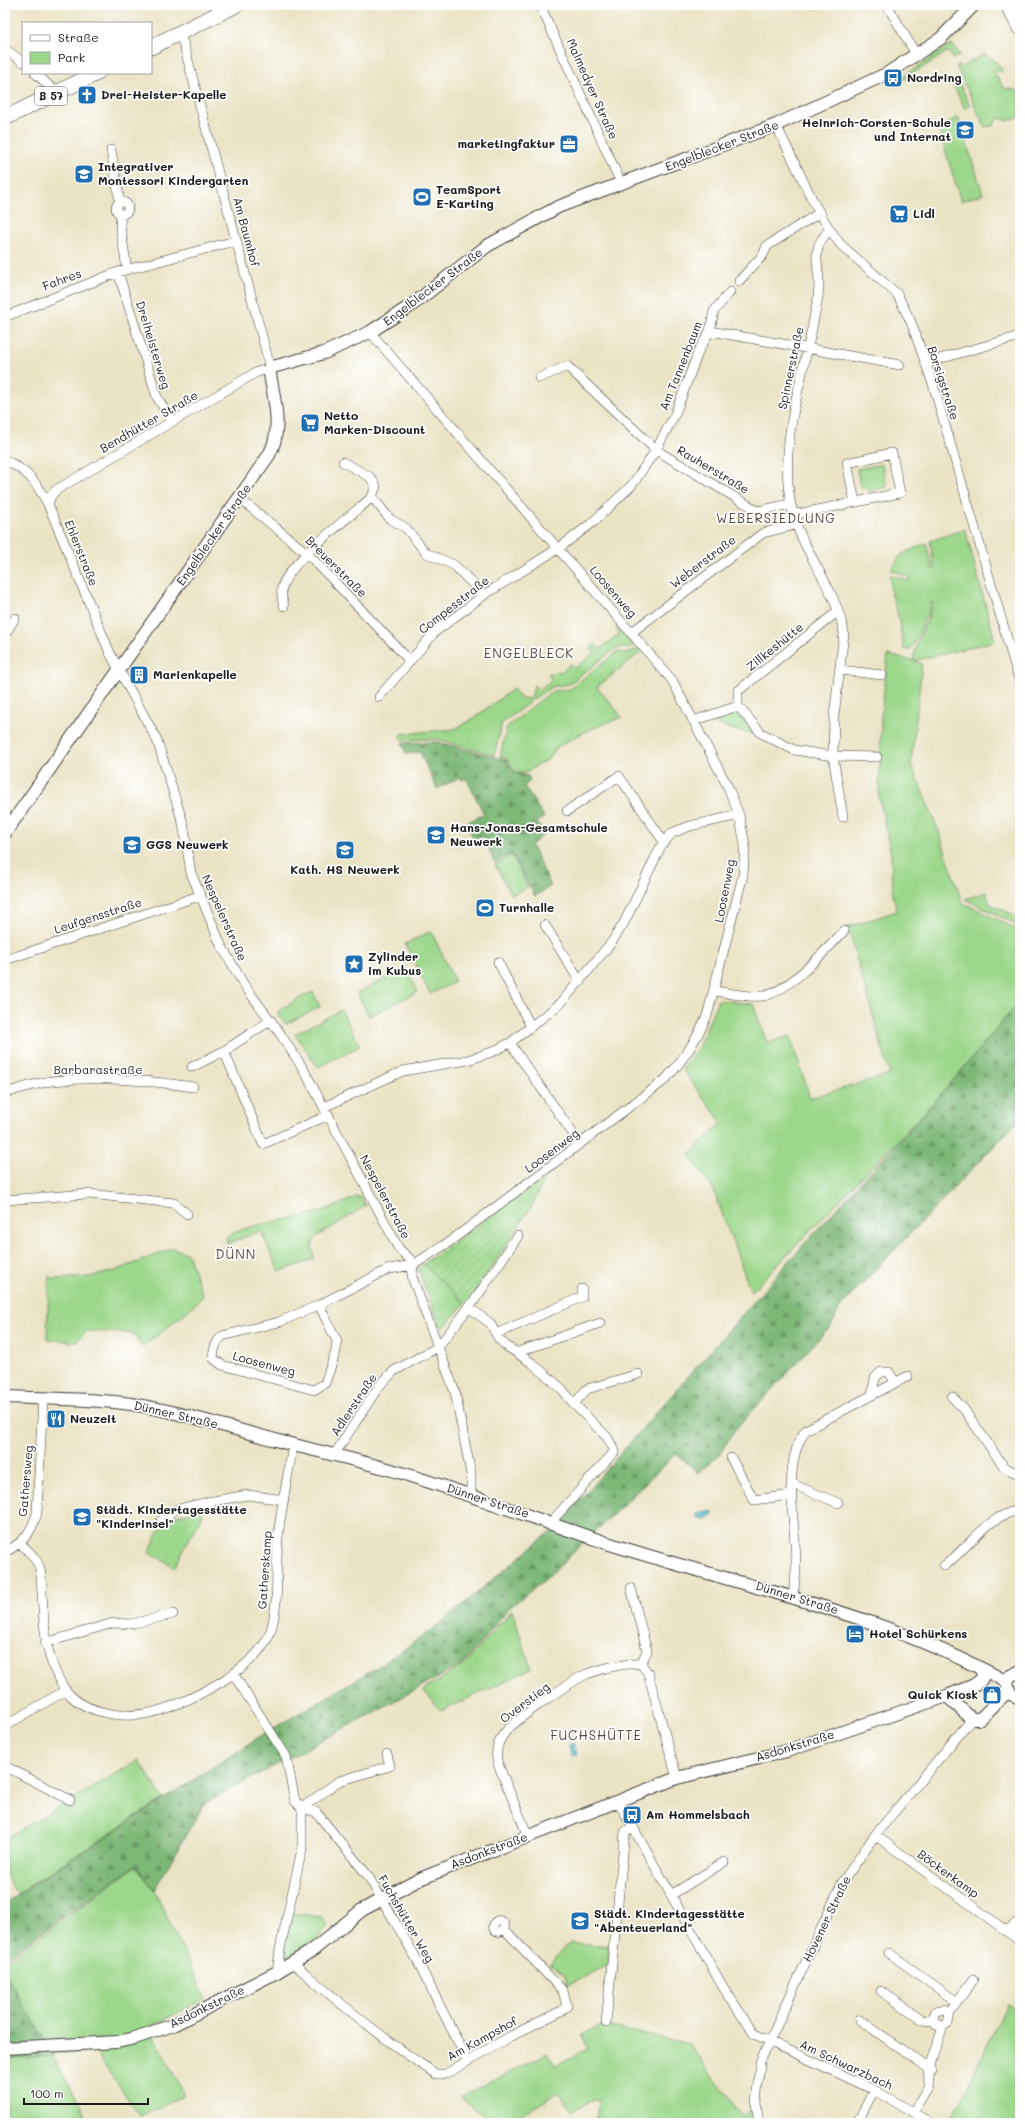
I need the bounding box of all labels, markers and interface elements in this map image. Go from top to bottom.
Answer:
legend [22,22,152,74]
text: Straße [58,29,99,45]
street label: Malmedyer Straße [563,36,622,142]
text: Park [58,49,85,65]
bus stop icon: Nordring [882,67,904,89]
place label: Nordring [907,69,962,85]
church icon: Drei-Heister-Kapelle [76,84,98,106]
place label: Drei-Heister-Kapelle [101,86,226,102]
road number: B 57 [35,87,67,105]
place label: Heinrich-Corsten-Schule und Internat [802,114,951,144]
street label: Engelblecker Straße [663,116,781,174]
school or university icon: Heinrich-Corsten-Schule und Internat [954,119,976,141]
office icon: marketingfaktur [558,133,580,155]
place label: marketingfaktur [457,135,555,151]
place label: Integrativer Montessori Kindergarten [98,158,248,188]
school or university icon: Integrativer Montessori Kindergarten [73,163,95,185]
place label: TeamSport E-Karting [436,181,501,211]
sports icon: TeamSport E-Karting [411,186,433,208]
street label: Am Baumhof [230,195,264,269]
supermarket icon: Lidl [888,203,910,225]
place label: Lidl [913,205,935,221]
street label: Engelblecker Straße [380,244,485,329]
street label: Fahres [40,265,83,293]
street label: Dreiheisterweg [133,299,175,391]
street label: Am Tannenbaum [655,319,705,412]
street label: Spinnerstraße [773,325,807,411]
street label: Borsigstraße [924,344,963,422]
street label: Bendhütter Straße [96,386,201,456]
place label: Netto Marken-Discount [324,407,425,437]
supermarket icon: Netto Marken-Discount [299,412,321,434]
street label: Rauherstraße [674,441,753,497]
street label: Engelblecker Straße [172,481,254,588]
district label: WEBERSIEDLUNG [716,509,836,526]
street label: Ehlerstraße [61,517,102,588]
street label: Weberstraße [666,531,739,591]
street label: Breuerstraße [303,532,371,600]
street label: Loosenweg [587,562,641,621]
street label: Compesstraße [415,572,492,637]
street label: Zillkeshütte [743,618,806,674]
district label: ENGELBLECK [484,644,574,661]
building icon: Marienkapelle [128,664,150,686]
place label: Marienkapelle [153,666,237,682]
place label: Hans-Jonas-Gesamtschule Neuwerk [450,819,608,849]
school or university icon: Hans-Jonas-Gesamtschule Neuwerk [425,824,447,846]
school or university icon: GGS Neuwerk [121,834,143,856]
place label: GGS Neuwerk [146,836,229,852]
school or university icon: Kath. HS Neuwerk [334,839,356,861]
street label: Loosenweg [710,858,738,924]
place label: Kath. HS Neuwerk [290,861,400,877]
street label: Nespelerstraße [199,872,251,963]
street label: Leufgensstraße [52,893,144,937]
sports icon: Turnhalle [474,897,496,919]
place label: Turnhalle [499,899,554,915]
place label: Zylinder im Kubus [368,948,421,978]
place icon: Zylinder im Kubus [343,953,365,975]
street label: Barbarastraße [53,1061,143,1077]
street label: Loosenweg [521,1124,582,1176]
street label: Nespelerstraße [357,1152,415,1241]
district label: DÜNN [216,1245,256,1262]
street label: Loosenweg [231,1347,297,1379]
street label: Adlerstraße [326,1370,380,1439]
street label: Dünner Straße [133,1397,220,1431]
restaurant icon: Neuzeit [45,1408,67,1430]
place label: Neuzeit [70,1410,116,1426]
street label: Gathersweg [14,1445,36,1517]
street label: Dünner Straße [445,1479,532,1521]
place label: Städt. Kindertagesstätte "Kinderinsel" [96,1501,247,1531]
school or university icon: Städt. Kindertagesstätte "Kinderinsel" [71,1506,93,1528]
street label: Gatherskamp [253,1530,275,1610]
street label: Dünner Straße [754,1577,841,1617]
hotel icon: Hotel Schürkens [844,1623,866,1645]
place label: Hotel Schürkens [869,1625,967,1641]
street label: Overstieg [496,1678,553,1726]
shop icon: Quick Kiosk [981,1684,1003,1706]
place label: Quick Kiosk [908,1686,978,1702]
street label: Asdonkstraße [753,1725,836,1765]
district label: FUCHSHÜTTE [550,1726,642,1743]
bus stop icon: Am Hommelsbach [621,1804,643,1826]
place label: Am Hommelsbach [646,1806,750,1822]
street label: Asdonkstraße [448,1828,530,1872]
street label: Böckerkamp [915,1845,983,1901]
street label: Fuchshütter Weg [375,1872,439,1965]
street label: Hovener Straße [798,1873,854,1964]
place label: Städt. Kindertagesstätte "Abenteuerland" [594,1905,745,1935]
school or university icon: Städt. Kindertagesstätte "Abenteuerland" [569,1910,591,1932]
street label: Asdonkstraße [166,1981,247,2031]
street label: Am Kampshof [444,2012,520,2064]
street label: Am Schwarzbach [797,2036,896,2093]
scale bar [24,2080,148,2106]
text: 100 m [30,2085,64,2101]

